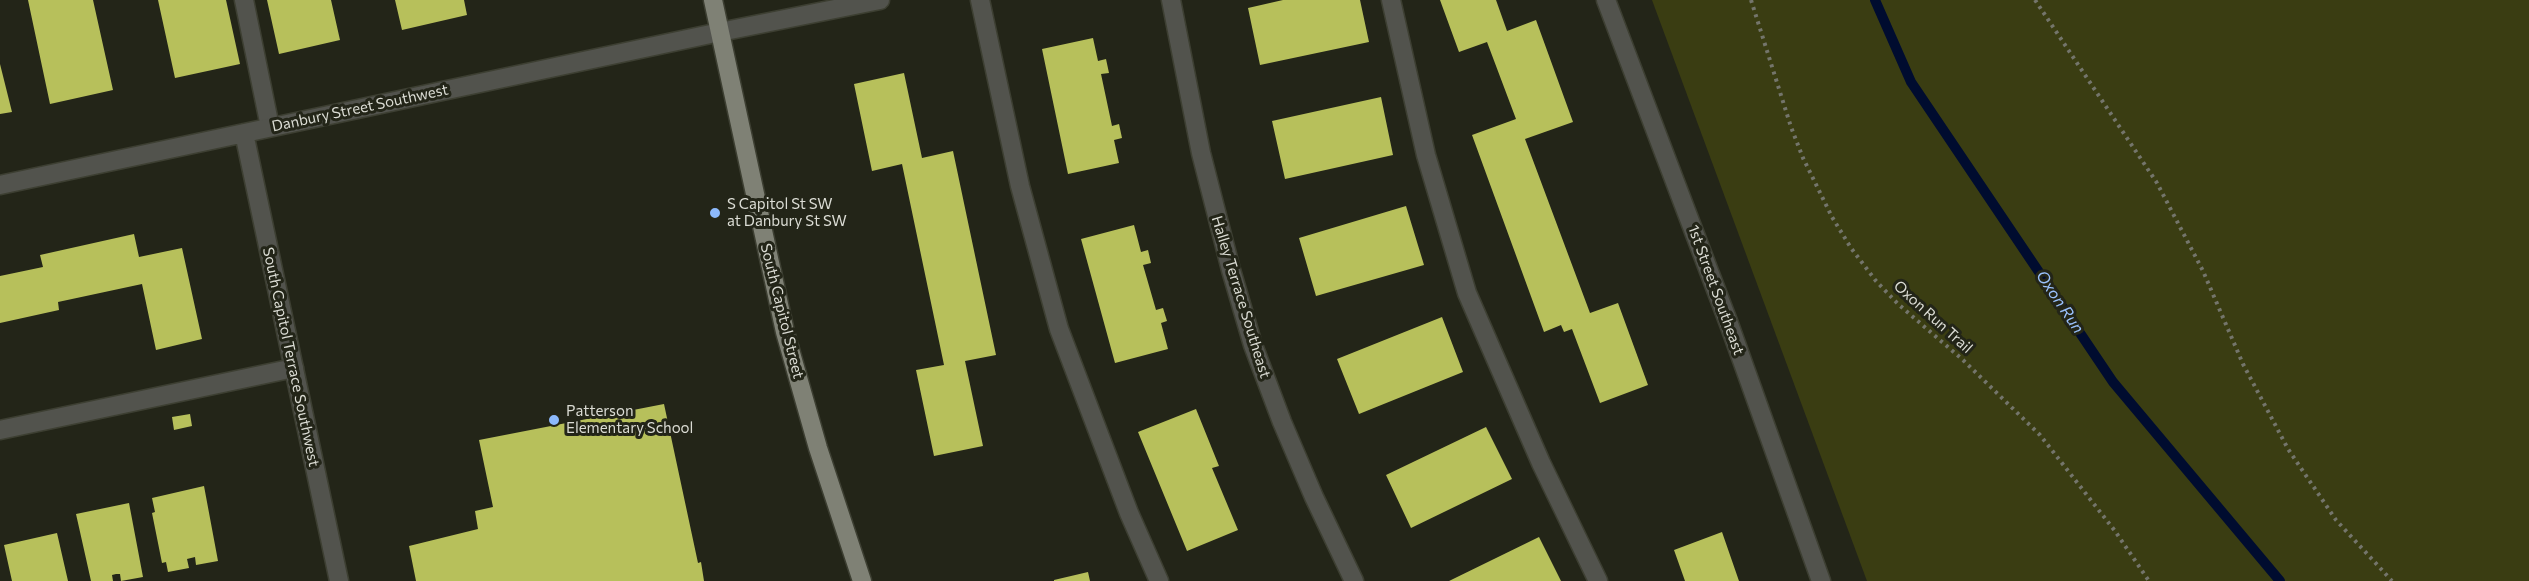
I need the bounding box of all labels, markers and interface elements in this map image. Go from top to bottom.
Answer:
street label: Danbury Street Southwest [270,80,450,136]
place label: S Capitol St SW at Danbury St SW [727,195,847,230]
marker: S Capitol St SW at Danbury St SW [708,206,722,220]
street label: Halley Terrace Southeast [1208,214,1274,380]
street label: 1st Street Southeast [1684,223,1748,357]
street label: South Capitol Street [756,242,808,380]
street label: South Capitol Terrace Southwest [259,246,323,468]
water label: Oxon Run [2032,267,2088,337]
street label: Oxon Run Trail [1890,277,1976,357]
place label: Patterson Elementary School [566,402,693,437]
marker: Patterson Elementary School [547,413,561,427]

